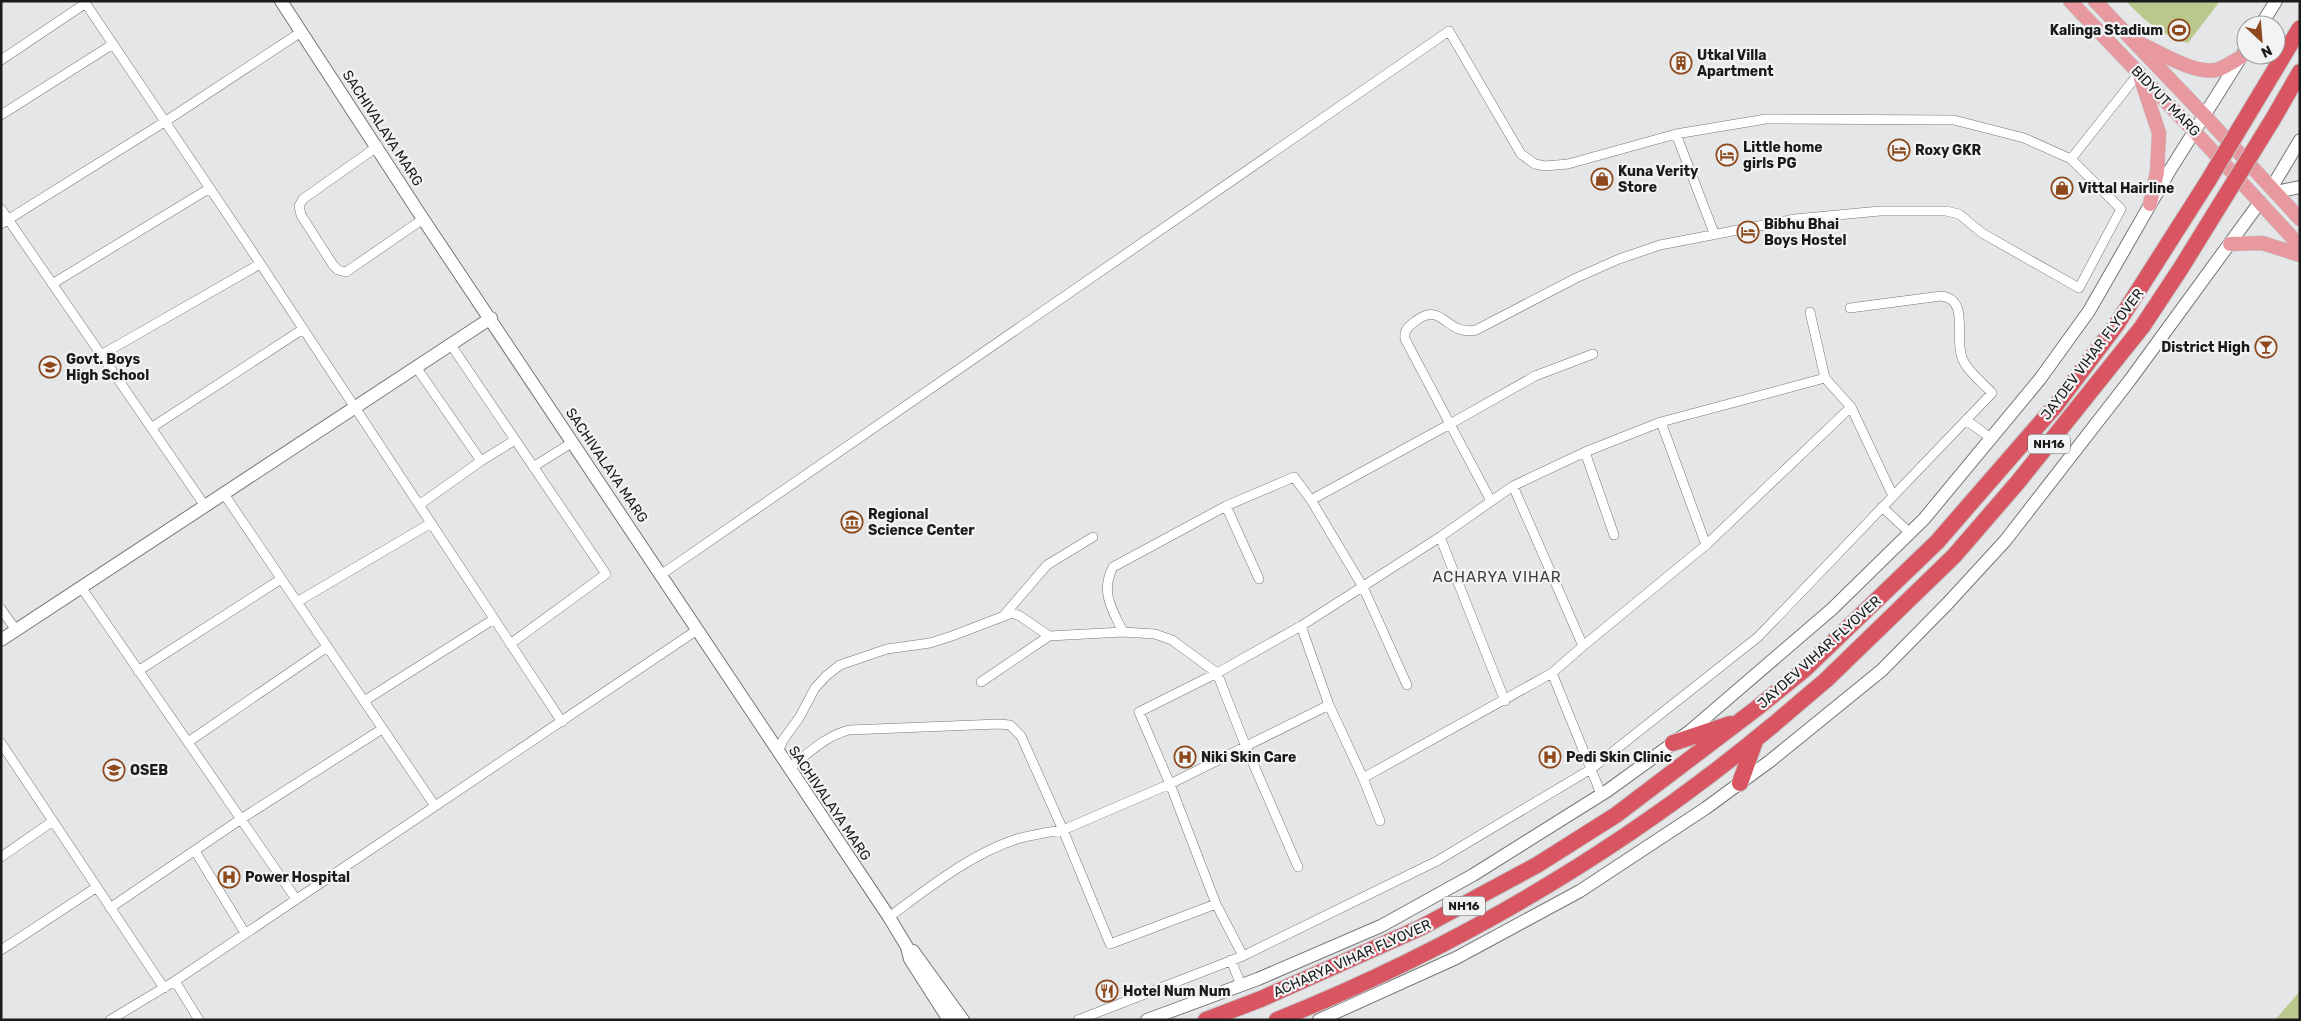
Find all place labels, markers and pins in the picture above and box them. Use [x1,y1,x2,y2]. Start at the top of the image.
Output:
sports icon: Kalinga Stadium [2167,18,2191,42]
place label: Kalinga Stadium [2050,22,2163,39]
place label: Utkal Villa Apartment [1697,47,1774,80]
building icon: Utkal Villa Apartment [1669,51,1693,75]
hotel icon: Roxy GKR [1887,138,1911,162]
place label: Little home girls PG [1743,139,1823,172]
place label: Roxy GKR [1915,142,1981,159]
hotel icon: Little home girls PG [1715,143,1739,167]
place label: Kuna Verity Store [1618,163,1699,196]
shop icon: Kuna Verity Store [1590,167,1614,191]
shop icon: Vittal Hairline [2050,176,2074,200]
place label: Vittal Hairline [2078,180,2174,197]
place label: Bibhu Bhai Boys Hostel [1764,216,1847,249]
hotel icon: Bibhu Bhai Boys Hostel [1736,220,1760,244]
bar icon: District High [2254,335,2278,359]
place label: District High [2161,339,2250,356]
place label: Govt. Boys High School [66,351,149,384]
school or university icon: Govt. Boys High School [38,355,62,379]
place label: Regional Science Center [868,506,975,539]
museum icon: Regional Science Center [840,510,864,534]
hospital icon: Niki Skin Care [1173,745,1197,769]
hospital icon: Pedi Skin Clinic [1538,745,1562,769]
place label: Niki Skin Care [1201,749,1296,766]
place label: Pedi Skin Clinic [1566,749,1672,766]
school or university icon: OSEB [102,758,126,782]
place label: OSEB [130,762,168,779]
hospital icon: Power Hospital [217,865,241,889]
place label: Power Hospital [245,869,350,886]
restaurant icon: Hotel Num Num [1095,979,1119,1003]
place label: Hotel Num Num [1123,983,1231,1000]

